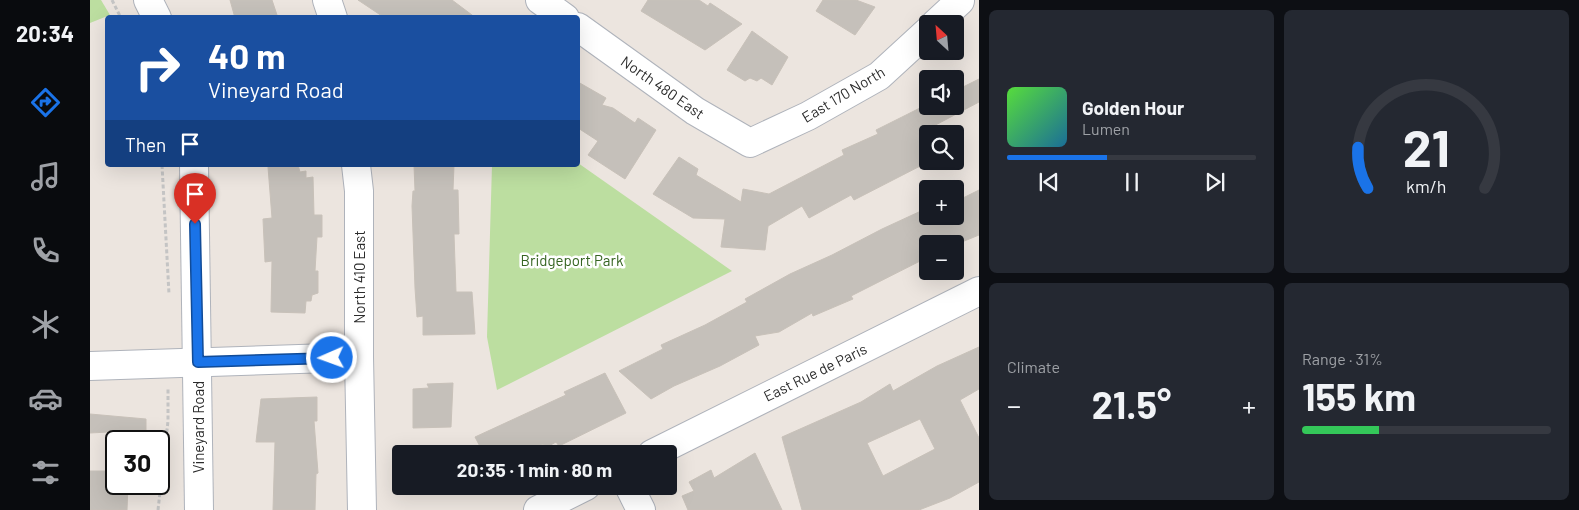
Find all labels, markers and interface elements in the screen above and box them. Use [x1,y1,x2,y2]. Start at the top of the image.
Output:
north arrow [919,15,964,60]
map controls [919,15,964,280]
text: 20:34 [16,20,74,46]
text: 40 m [208,34,285,76]
icon: right [125,35,190,100]
street label: North 480 East [618,52,708,122]
street label: East 170 North [798,62,888,126]
button: sound [919,70,964,115]
text: Vineyard Road [208,76,344,102]
icon: directions [28,85,63,120]
text: Golden Hour [1082,96,1184,119]
text: 21 [1403,115,1450,177]
text: Lumen [1082,119,1130,138]
button: search [919,125,964,170]
icon: arrive [176,130,204,158]
text: Then [125,133,166,156]
icon: music [28,159,63,194]
icon: previous [1035,168,1063,196]
icon: pause [1118,168,1146,196]
icon: next [1201,168,1229,196]
pin [174,173,216,224]
text: km/h [1406,175,1447,197]
icon: arrive [181,180,209,208]
button: + [919,180,964,225]
street label: North 410 East [350,230,368,324]
icon: phone [28,233,63,268]
button: − [919,235,964,280]
park label: Bridgeport Park [521,251,624,269]
icon: climate [28,307,63,342]
position arrow [305,331,357,383]
street label: East Rue de Paris [760,339,870,405]
text: Range · 31% [1302,349,1383,368]
text: Climate [1007,357,1060,376]
text: 155 km [1302,373,1416,419]
icon: car [28,381,63,416]
street label: Vineyard Road [189,381,207,473]
text: 21.5° [1092,381,1171,427]
text: − [1007,388,1021,422]
text: + [1242,388,1256,422]
speed limit sign: 30 [105,430,170,495]
icon: filters [28,455,63,490]
text: 20:35 · 1 min · 80 m [457,458,612,481]

